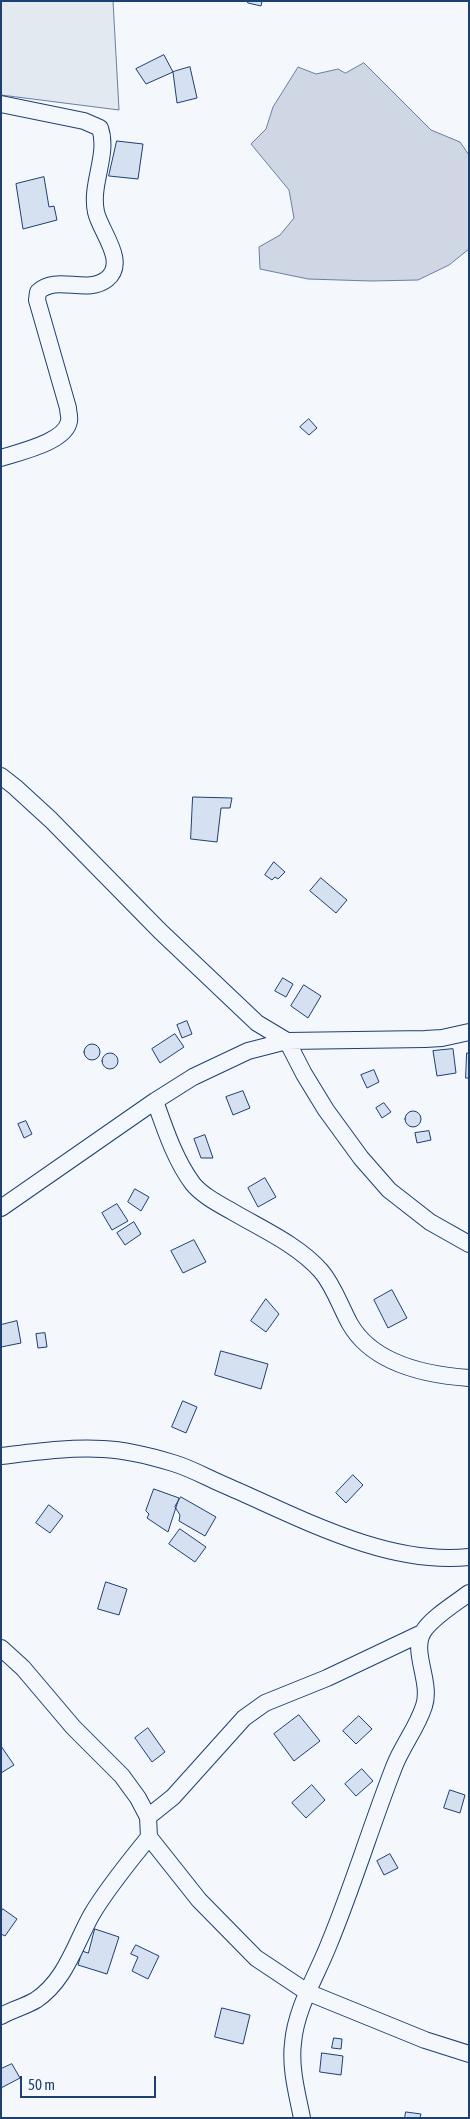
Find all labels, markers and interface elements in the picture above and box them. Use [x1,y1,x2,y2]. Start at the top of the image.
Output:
scale bar [22,2066,159,2098]
text: 50 m [28,2076,55,2093]

